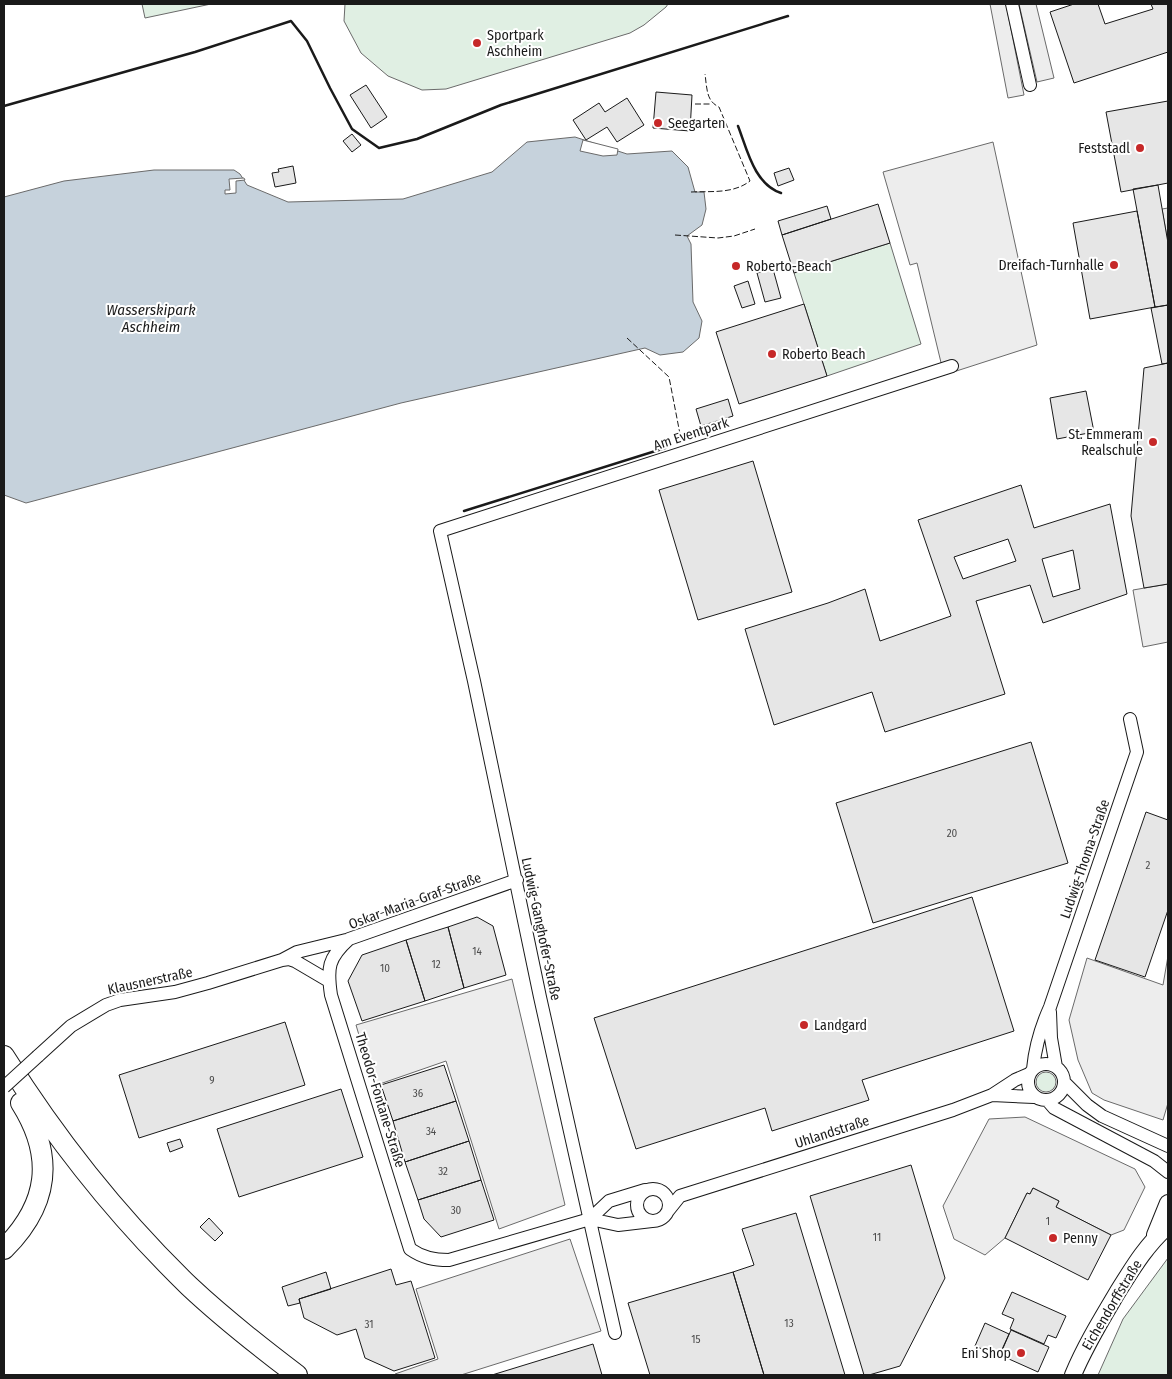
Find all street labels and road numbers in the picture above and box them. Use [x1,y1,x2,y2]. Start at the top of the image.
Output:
street label: Am Eventpark [651,414,731,454]
street label: Ludwig-Thoma-Straße [1057,797,1113,921]
street label: Ludwig-Ganghofer-Straße [518,856,565,1002]
street label: Oskar-Maria-Graf-Straße [346,869,484,933]
street label: Klausnerstraße [106,964,194,998]
street label: Theodor-Fontane-Straße [351,1030,409,1170]
street label: Uhlandstraße [793,1112,871,1152]
street label: Eichendorffstraße [1078,1257,1146,1353]

